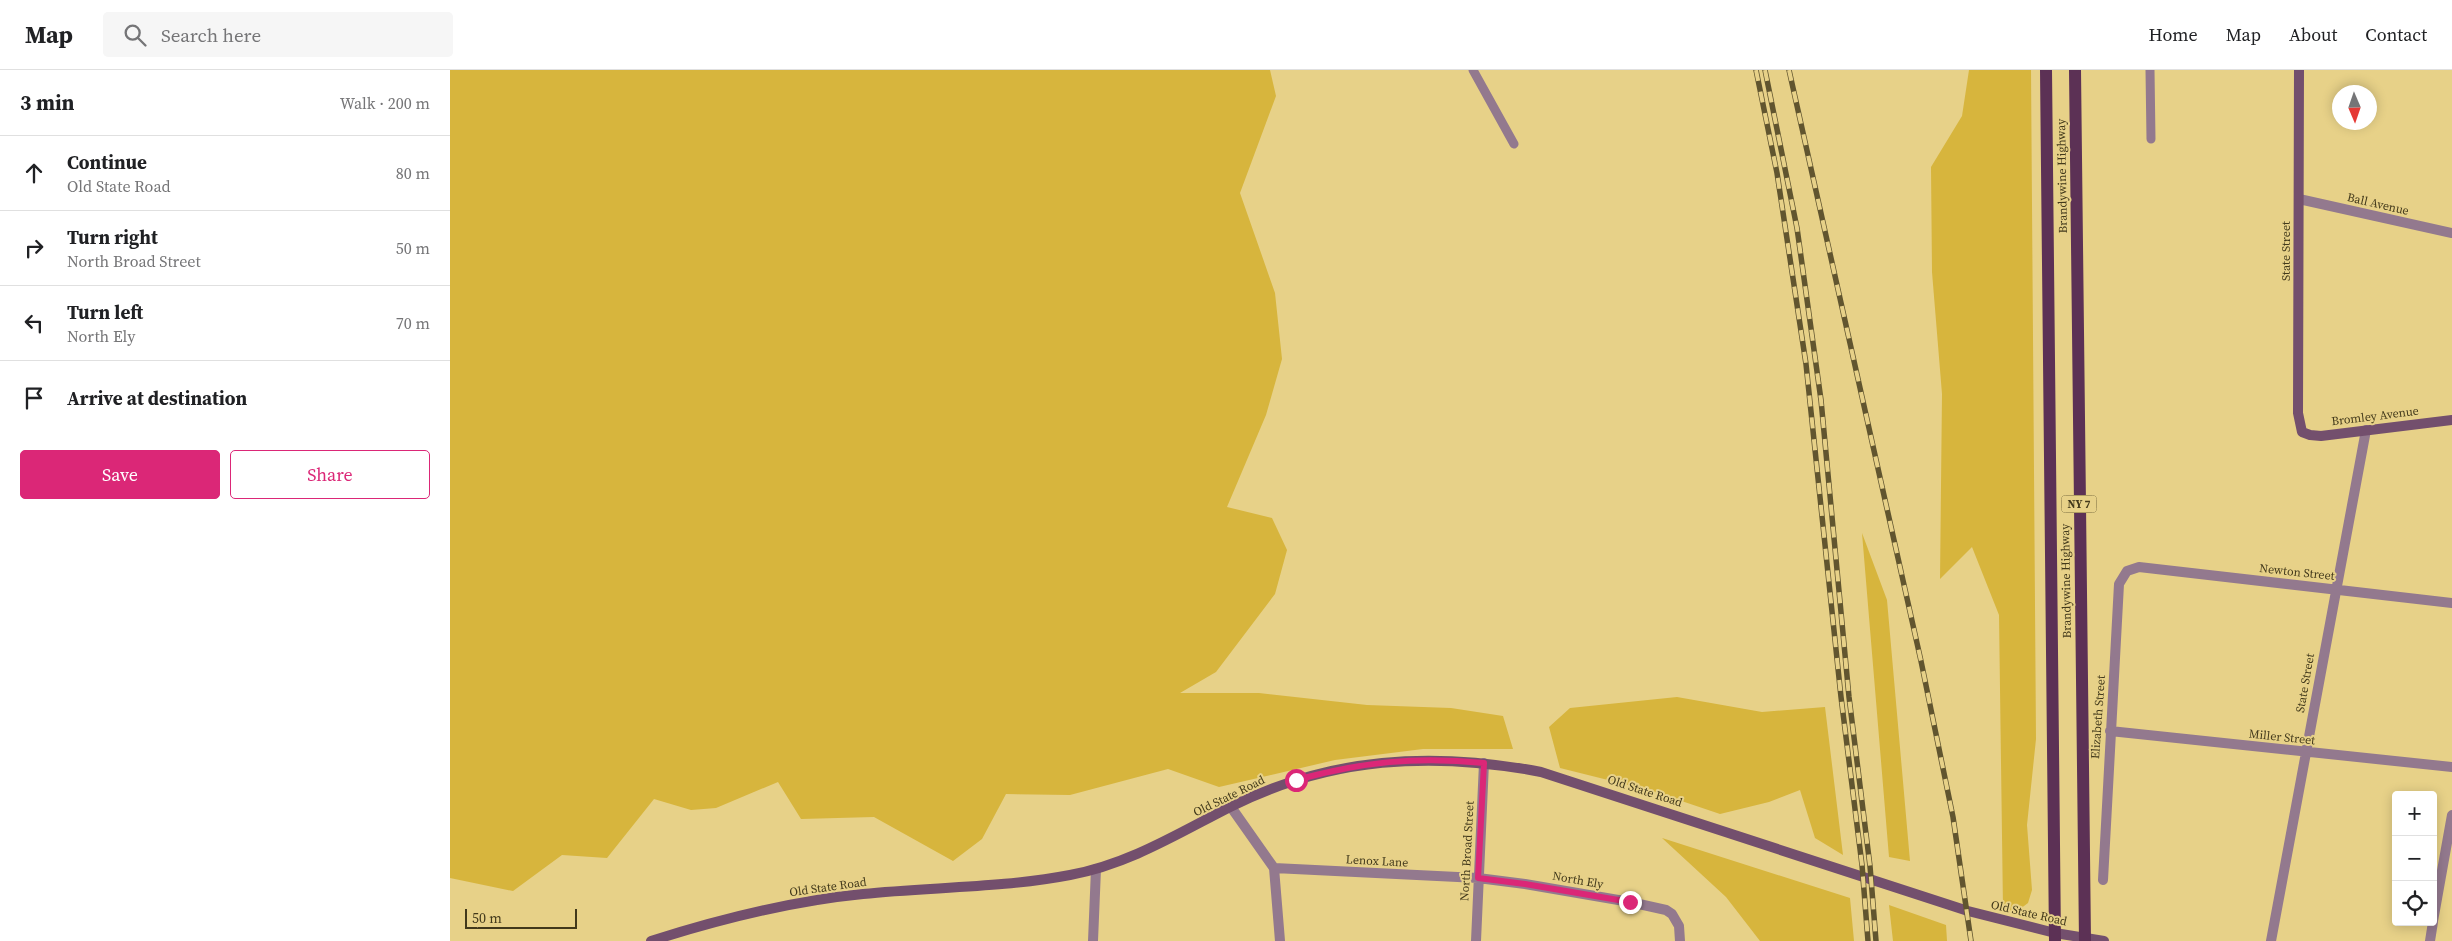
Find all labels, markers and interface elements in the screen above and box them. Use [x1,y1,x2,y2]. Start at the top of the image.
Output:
search box [103,12,453,57]
text: Map [25,18,73,51]
icon: search [121,21,149,49]
text: Search here [161,22,261,48]
text: Home [2149,22,2198,47]
text: Map [2226,22,2261,47]
text: About [2289,22,2337,47]
text: Contact [2365,22,2427,47]
north arrow [2332,85,2377,130]
text: 3 min [20,88,75,117]
text: Walk · 200 m [340,92,430,114]
street label: Brandywine Highway [2053,118,2071,234]
text: Continue [67,149,147,175]
icon: ahead [20,159,48,187]
text: 80 m [396,162,430,184]
text: Old State Road [67,175,171,197]
street label: Ball Avenue [2346,189,2410,219]
street label: State Street [2278,221,2294,281]
text: Turn right [67,224,158,250]
icon: right [20,234,48,262]
text: 50 m [396,237,430,259]
text: North Broad Street [67,250,201,272]
text: Turn left [67,299,143,325]
icon: left [20,309,48,337]
text: 70 m [396,312,430,334]
text: North Ely [67,325,135,347]
icon: arrive [20,384,48,412]
text: Arrive at destination [67,385,247,411]
street label: Bromley Avenue [2330,403,2420,429]
button: Save [20,450,220,499]
button: Share [230,450,430,499]
road number: NY 7 [2062,496,2096,512]
street label: Brandywine Highway [2057,523,2075,639]
street label: Newton Street [2259,560,2335,584]
street label: State Street [2292,652,2318,714]
street label: Elizabeth Street [2087,674,2109,759]
street label: Miller Street [2248,726,2316,748]
route start [1285,769,1308,792]
street label: Old State Road [1606,771,1685,811]
street label: Old State Road [1191,772,1268,820]
map controls [2392,791,2437,926]
button: + [2392,791,2437,836]
street label: North Broad Street [1456,800,1478,901]
button: − [2392,836,2437,881]
street label: Lenox Lane [1345,851,1409,871]
street label: North Ely [1551,868,1605,892]
street label: Old State Road [788,874,868,900]
button: locate [2392,881,2437,926]
route end [1619,891,1642,914]
street label: Old State Road [1989,896,2069,930]
scale bar [465,906,578,929]
text: 50 m [472,908,502,928]

